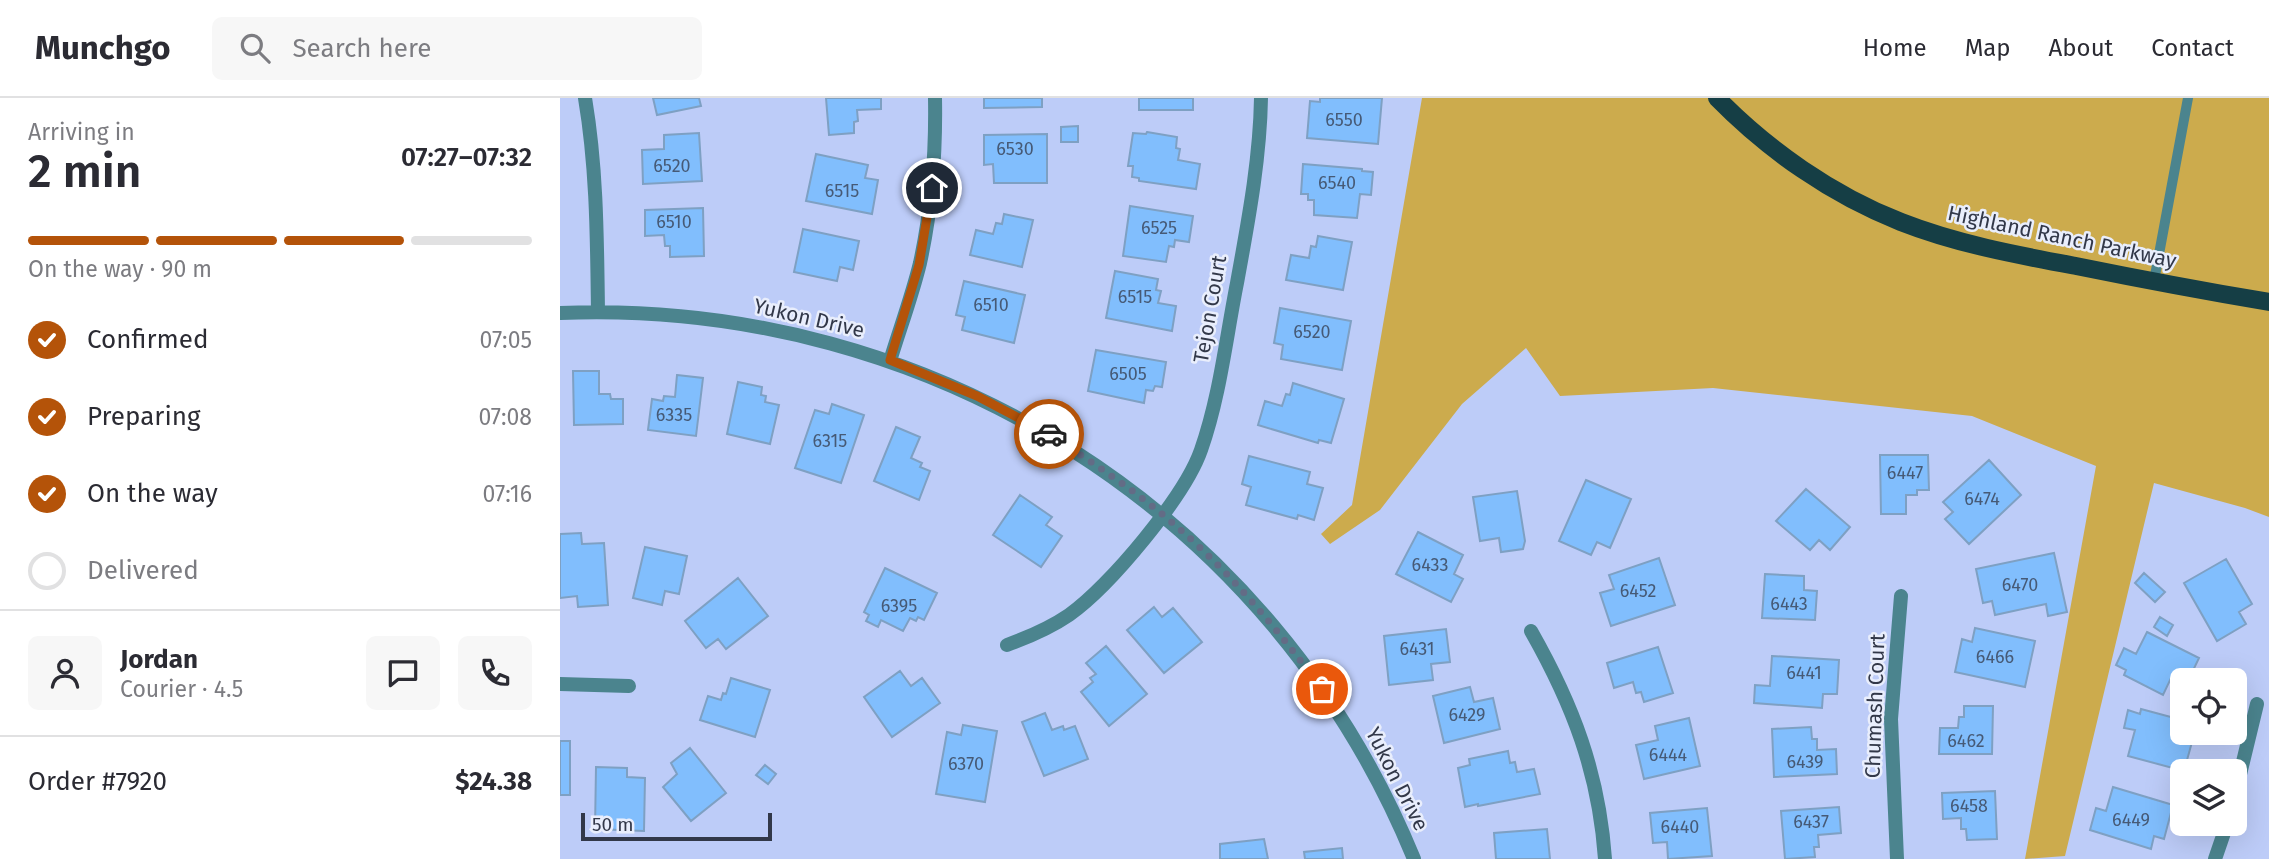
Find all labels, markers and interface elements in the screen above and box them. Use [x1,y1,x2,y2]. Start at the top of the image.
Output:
search box [212,17,702,80]
text: Munchgo [35,28,170,68]
icon: search [236,29,274,67]
text: Search here [292,33,431,64]
text: Home [1863,34,1927,62]
text: Map [1965,34,2011,62]
text: About [2049,34,2113,62]
text: Contact [2151,34,2234,62]
house number: 6550 [1325,109,1363,131]
text: Arriving in [28,118,135,146]
house number: 6530 [996,138,1034,160]
text: 07:27–07:32 [401,142,532,173]
text: 2 min [28,144,141,199]
house number: 6520 [653,155,691,177]
pin [902,158,962,218]
icon: home [913,169,951,207]
house number: 6540 [1318,172,1356,194]
house number: 6515 [825,180,859,202]
street label: Highland Ranch Parkway [1945,200,2179,274]
house number: 6510 [656,211,692,233]
house number: 6525 [1141,217,1177,239]
street label: Tejon Court [1188,253,1232,365]
text: On the way · 90 m [28,255,212,283]
house number: 6515 [1118,286,1152,308]
street label: Yukon Drive [751,293,867,343]
house number: 6510 [973,294,1009,316]
icon: check [28,321,66,359]
house number: 6520 [1293,321,1331,343]
text: Confirmed [87,324,208,355]
text: 07:05 [480,326,532,354]
house number: 6505 [1109,363,1147,385]
icon: check [28,398,66,436]
courier [1014,399,1084,469]
text: Preparing [87,401,200,432]
text: 07:08 [478,403,532,431]
house number: 6335 [656,404,692,426]
icon: car [1030,415,1068,453]
house number: 6315 [813,430,847,452]
house number: 6447 [1887,462,1923,484]
icon: check [28,475,66,513]
text: On the way [87,478,218,509]
text: 07:16 [483,480,532,508]
house number: 6474 [1964,488,2000,510]
house number: 6433 [1412,554,1448,576]
text: Delivered [87,555,199,586]
house number: 6470 [2002,574,2038,596]
house number: 6452 [1620,580,1656,602]
house number: 6443 [1770,593,1808,615]
house number: 6395 [881,595,917,617]
street label: Chumash Court [1859,633,1891,779]
button: person [28,636,102,710]
button: chat [366,636,440,710]
button: phone [458,636,532,710]
house number: 6431 [1399,638,1435,660]
text: Jordan [120,644,198,675]
house number: 6466 [1976,646,2014,668]
pin [1292,659,1352,719]
house number: 6441 [1786,662,1822,684]
map controls [2170,668,2247,836]
button: locate [2170,668,2247,745]
icon: bag [1303,670,1341,708]
text: Courier · 4.5 [120,675,243,703]
house number: 6429 [1449,704,1486,726]
street label: Yukon Drive [1360,723,1434,835]
house number: 6462 [1947,730,1985,752]
house number: 6444 [1649,744,1688,766]
house number: 6439 [1786,751,1824,773]
house number: 6370 [948,753,984,775]
button: layers [2170,759,2247,836]
text: Order #7920 [28,766,167,797]
text: $24.38 [455,766,532,797]
house number: 6458 [1950,795,1988,817]
house number: 6449 [2112,809,2150,831]
scale bar [581,810,772,842]
house number: 6437 [1793,811,1829,833]
text: 50 m [592,813,633,836]
house number: 6440 [1661,816,1699,838]

